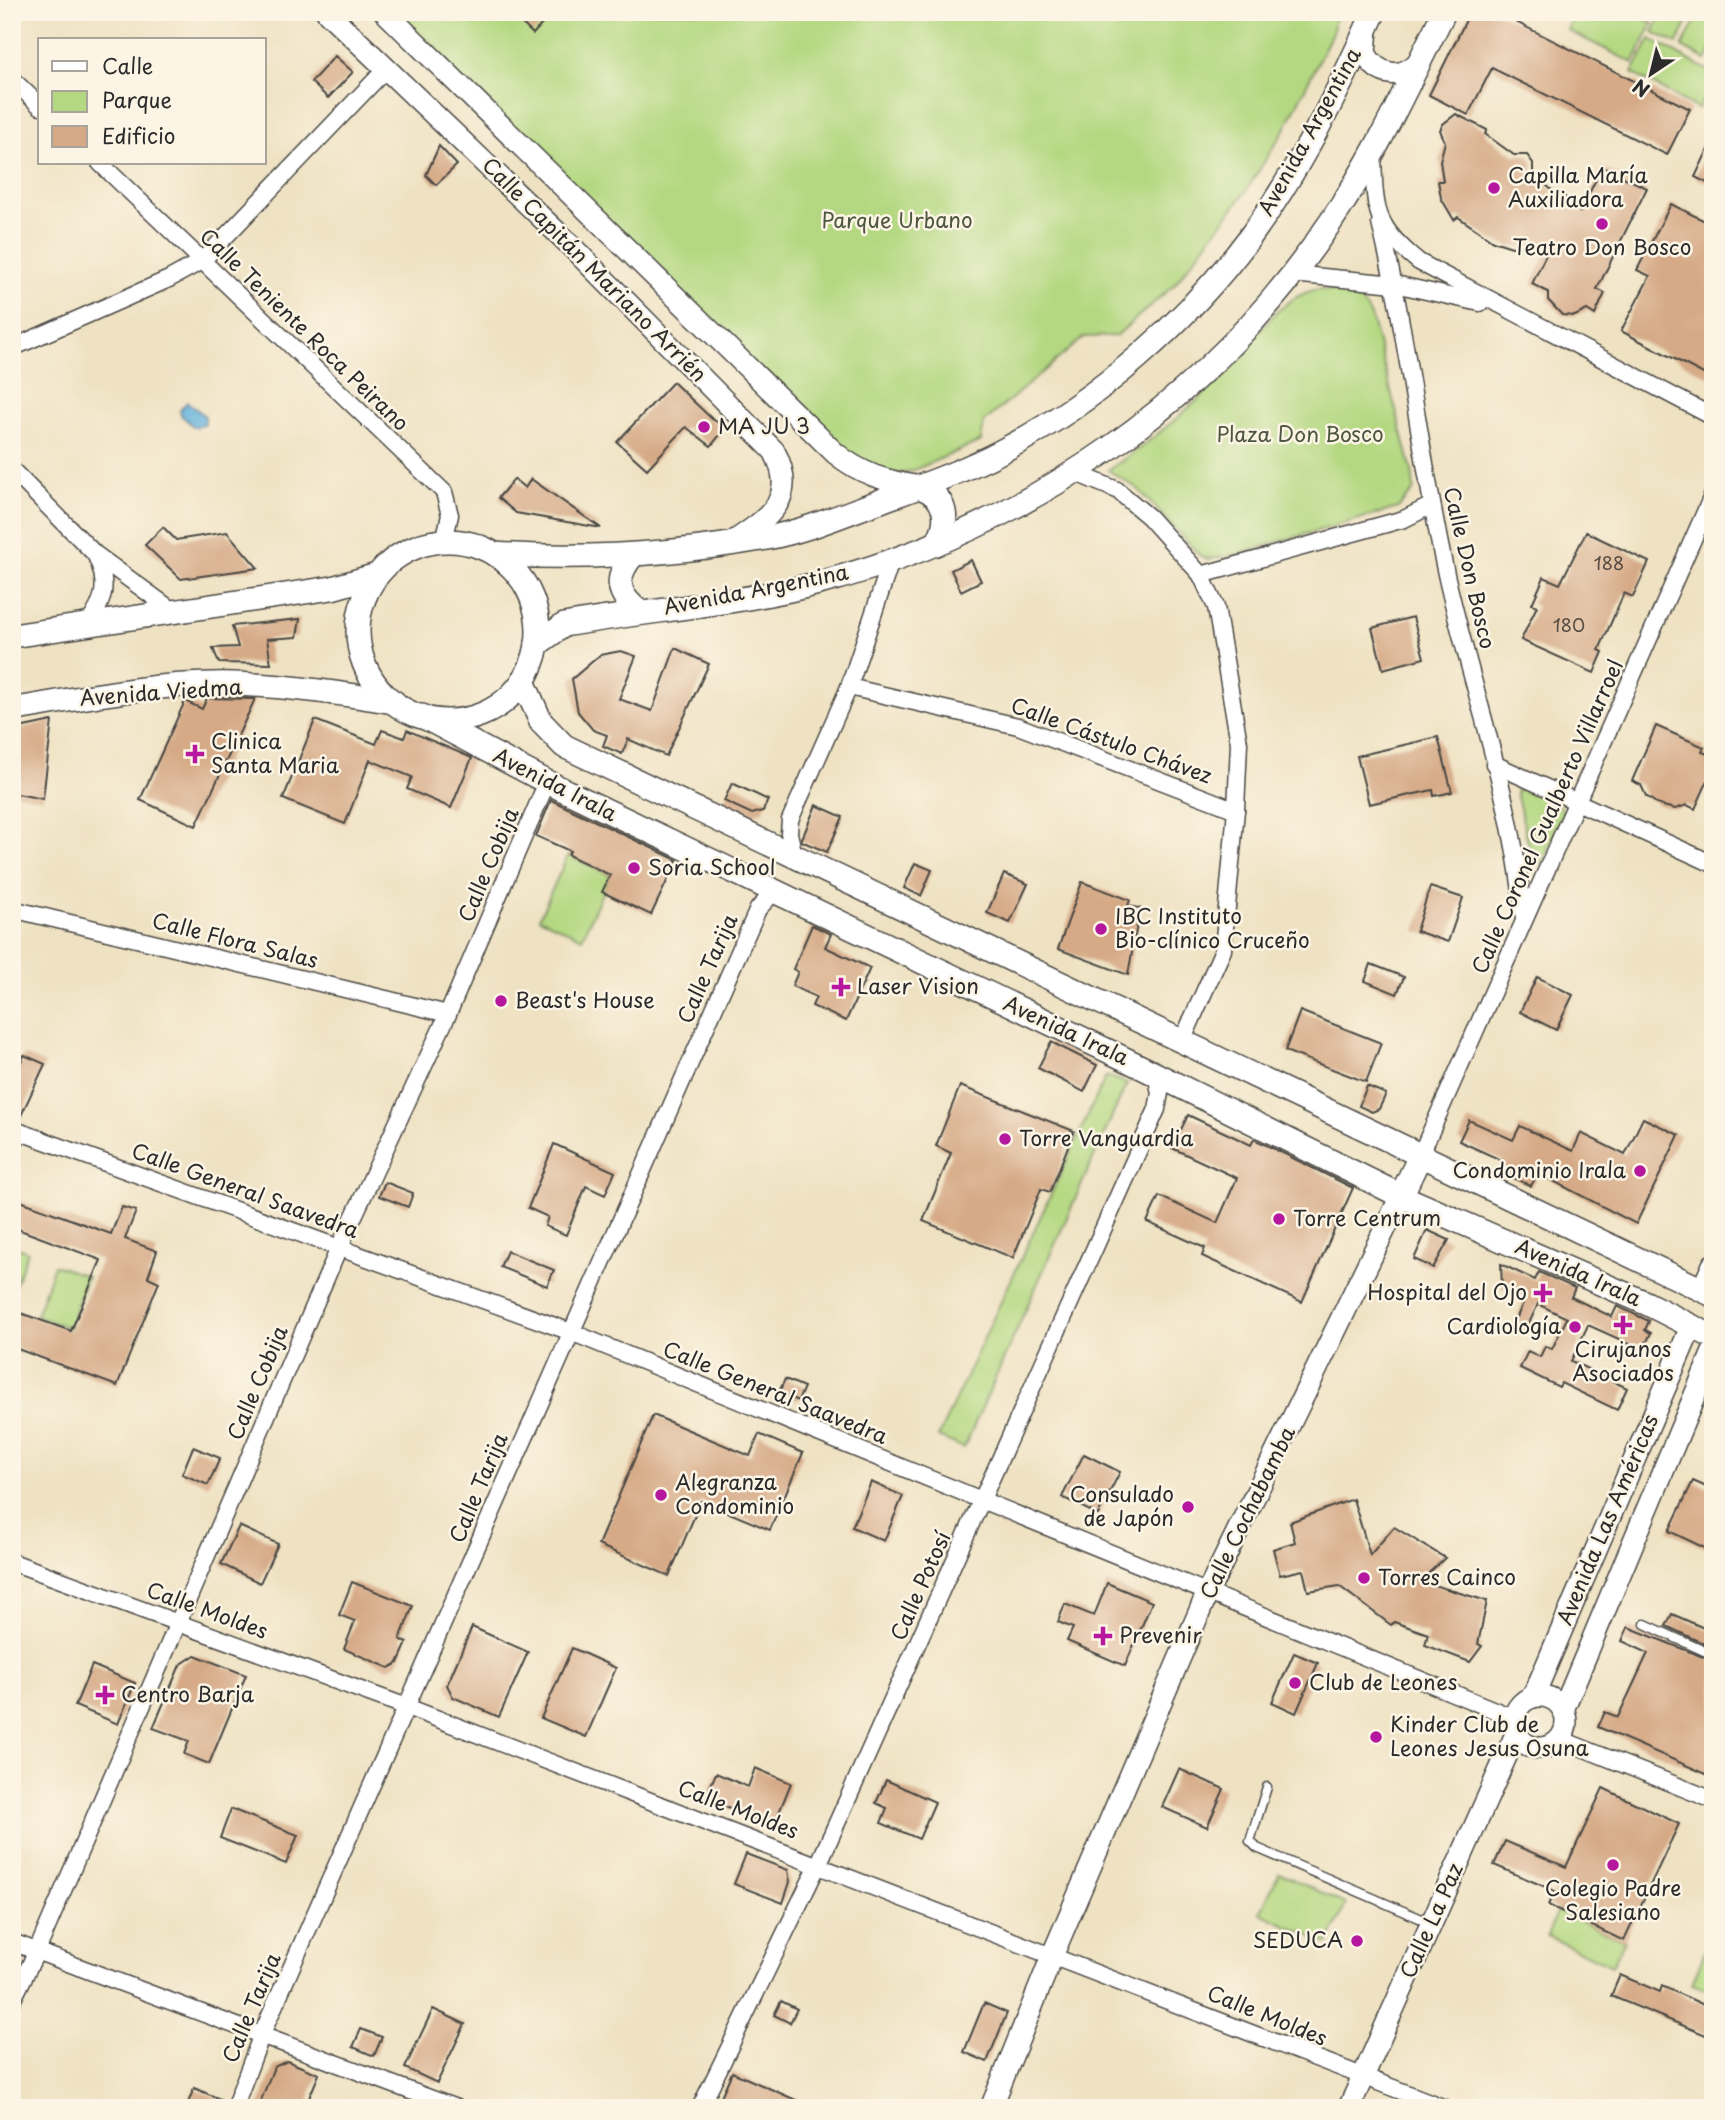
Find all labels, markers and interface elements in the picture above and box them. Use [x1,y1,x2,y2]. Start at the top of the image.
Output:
legend [38,38,266,164]
north arrow [1616,38,1686,108]
street label: Avenida Argentina [1249,40,1368,221]
text: Calle [102,49,153,81]
text: N [1626,73,1655,105]
text: Parque [102,83,172,115]
text: Edificio [102,119,175,151]
street label: Calle Capitán Mariano Arrién [476,149,715,388]
place label: Capilla María Auxiliadora [1508,158,1648,214]
marker: Capilla María Auxiliadora [1486,180,1502,196]
park label: Parque Urbano [821,203,973,235]
marker: Teatro Don Bosco [1594,216,1610,232]
street label: Calle Teniente Roca Peirano [193,220,417,437]
place label: Teatro Don Bosco [1513,230,1691,262]
place label: MA JU 3 [718,409,810,441]
park label: Plaza Don Bosco [1216,417,1384,449]
marker: MA JU 3 [696,419,712,435]
street label: Calle Don Bosco [1437,483,1505,652]
house number: 188 [1594,549,1624,576]
street label: Avenida Argentina [660,554,852,622]
house number: 180 [1553,611,1585,638]
street label: Calle Coronel Gualberto Villarroel [1462,654,1630,978]
street label: Avenida Viedma [79,669,244,713]
street label: Calle Cástulo Chávez [1007,688,1217,790]
place label: Clinica Santa Maria [211,724,340,780]
street label: Avenida Irala [488,738,624,829]
marker: Clinica Santa Maria [185,744,205,764]
street label: Calle Cobija [449,801,526,926]
place label: Soria School [648,850,775,882]
marker: Soria School [626,860,642,876]
place label: IBC Instituto Bio-clínico Cruceño [1115,899,1310,955]
street label: Calle Flora Salas [149,903,322,975]
street label: Calle Tarija [668,908,745,1028]
marker: IBC Instituto Bio-clínico Cruceño [1093,921,1109,937]
place label: Laser Vision [857,969,979,1001]
marker: Laser Vision [831,977,851,997]
place label: Beast's House [515,983,655,1015]
street label: Avenida Irala [999,986,1136,1073]
marker: Beast's House [493,993,509,1009]
place label: Torre Vanguardia [1019,1121,1194,1153]
marker: Torre Vanguardia [997,1131,1013,1147]
street label: Calle General Saavedra [128,1133,364,1245]
place label: Condominio Irala [1452,1153,1627,1185]
marker: Condominio Irala [1632,1163,1648,1179]
place label: Torre Centrum [1293,1201,1441,1233]
marker: Torre Centrum [1271,1211,1287,1227]
street label: Avenida Irala [1511,1229,1648,1314]
place label: Hospital del Ojo [1367,1275,1527,1307]
marker: Hospital del Ojo [1533,1283,1553,1303]
place label: Cardiología [1446,1309,1561,1341]
marker: Cirujanos Asociados [1613,1315,1633,1335]
street label: Calle Cobija [218,1319,295,1444]
marker: Cardiología [1567,1319,1583,1335]
street label: Calle General Saavedra [659,1331,893,1451]
place label: Cirujanos Asociados [1572,1332,1674,1388]
street label: Avenida Las Américas [1547,1409,1665,1630]
street label: Calle Cochabamba [1190,1420,1302,1604]
street label: Calle Tarija [440,1427,515,1547]
place label: Alegranza Condominio [675,1465,794,1521]
place label: Consulado de Japón [1070,1477,1174,1533]
marker: Alegranza Condominio [653,1487,669,1503]
marker: Consulado de Japón [1180,1499,1196,1515]
street label: Calle Potosí [881,1525,958,1645]
place label: Torres Cainco [1378,1560,1516,1592]
marker: Torres Cainco [1356,1570,1372,1586]
street label: Calle Moldes [143,1572,273,1646]
place label: Prevenir [1119,1618,1202,1650]
marker: Prevenir [1093,1626,1113,1646]
place label: Club de Leones [1309,1665,1457,1697]
marker: Club de Leones [1287,1675,1303,1691]
place label: Centro Barja [121,1677,255,1709]
marker: Centro Barja [95,1685,115,1705]
place label: Kinder Club de Leones Jesus Osuna [1390,1707,1589,1763]
marker: Kinder Club de Leones Jesus Osuna [1368,1729,1384,1745]
street label: Calle Moldes [674,1770,804,1846]
street label: Calle La Paz [1391,1857,1470,1983]
marker: Colegio Padre Salesiano [1605,1857,1621,1873]
place label: Colegio Padre Salesiano [1545,1871,1681,1927]
place label: SEDUCA [1253,1923,1343,1955]
marker: SEDUCA [1349,1933,1365,1949]
street label: Calle Tarija [213,1947,288,2067]
street label: Calle Moldes [1203,1976,1333,2053]

